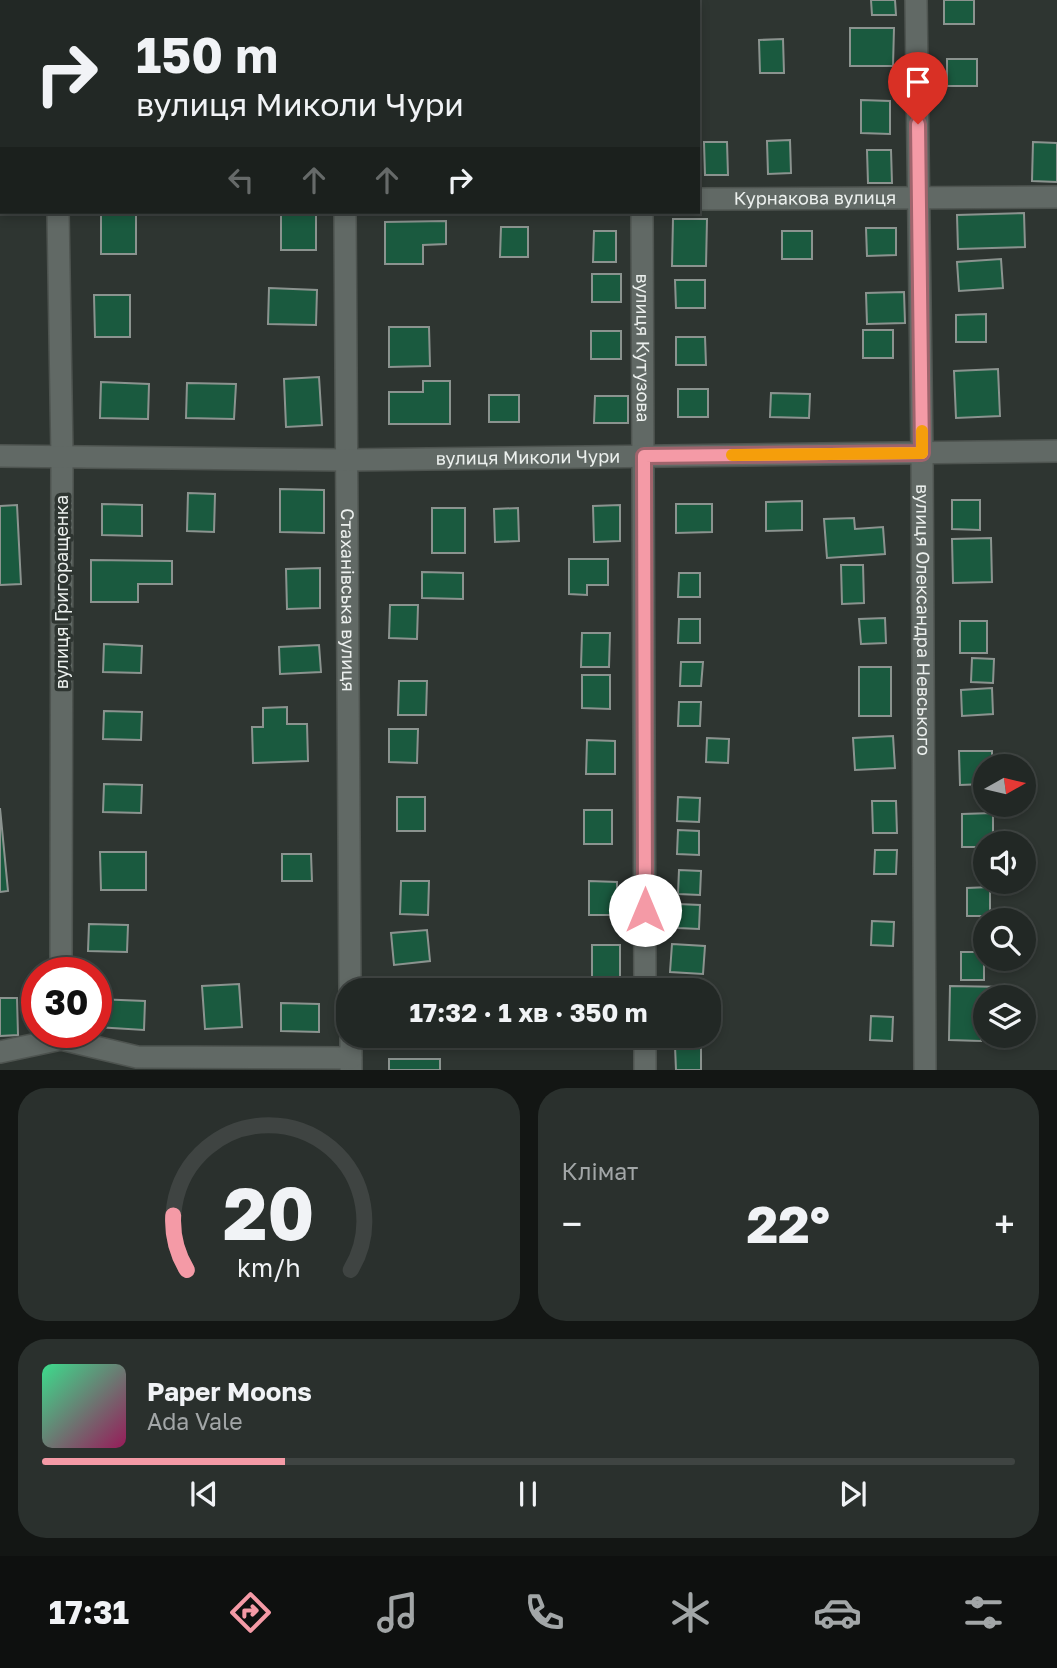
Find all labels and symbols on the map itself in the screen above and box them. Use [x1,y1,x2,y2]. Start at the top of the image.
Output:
pin [888,52,948,124]
street label: Курнакова вулиця [734,186,896,209]
street label: вулиця Кутузова [632,273,655,423]
street label: вулиця Миколи Чури [436,445,620,469]
street label: вулиця Олександра Невського [912,484,935,756]
street label: вулиця Григоращенка [50,495,72,689]
street label: Стаханівська вулиця [337,508,360,692]
north arrow [973,754,1036,817]
position arrow [608,873,682,947]
speed limit sign: 30 [21,957,112,1048]

